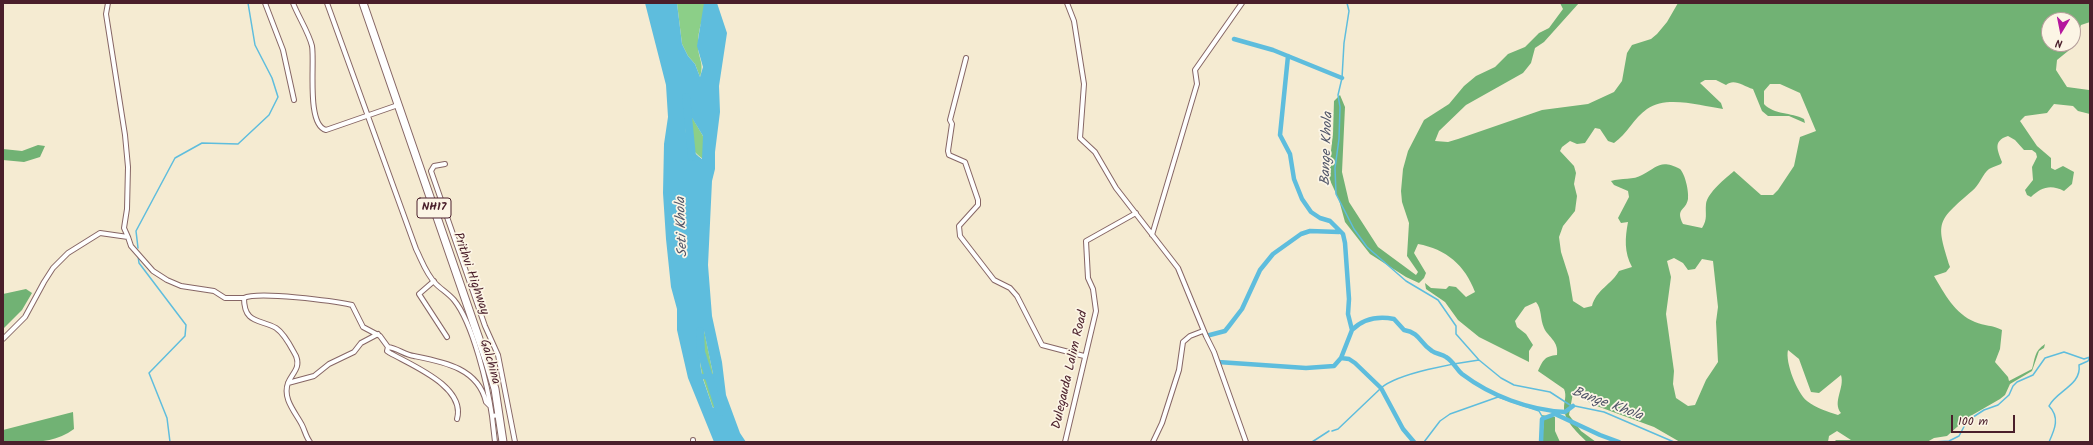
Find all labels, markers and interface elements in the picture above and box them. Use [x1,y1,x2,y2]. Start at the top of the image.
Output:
north arrow [2041,12,2081,52]
text: N [2054,33,2064,52]
water label: Bange Khola [1318,112,1338,186]
water label: Seti Khola [674,197,692,257]
road number: NH17 [417,198,451,218]
street label: Prithvi Highway [449,231,491,317]
street label: Dulegauda Lalim Road [1050,309,1092,431]
street label: Galchina [475,338,503,386]
water label: Bange Khola [1570,385,1644,425]
scale bar [1953,407,2017,433]
text: 100 m [1958,412,1988,431]

